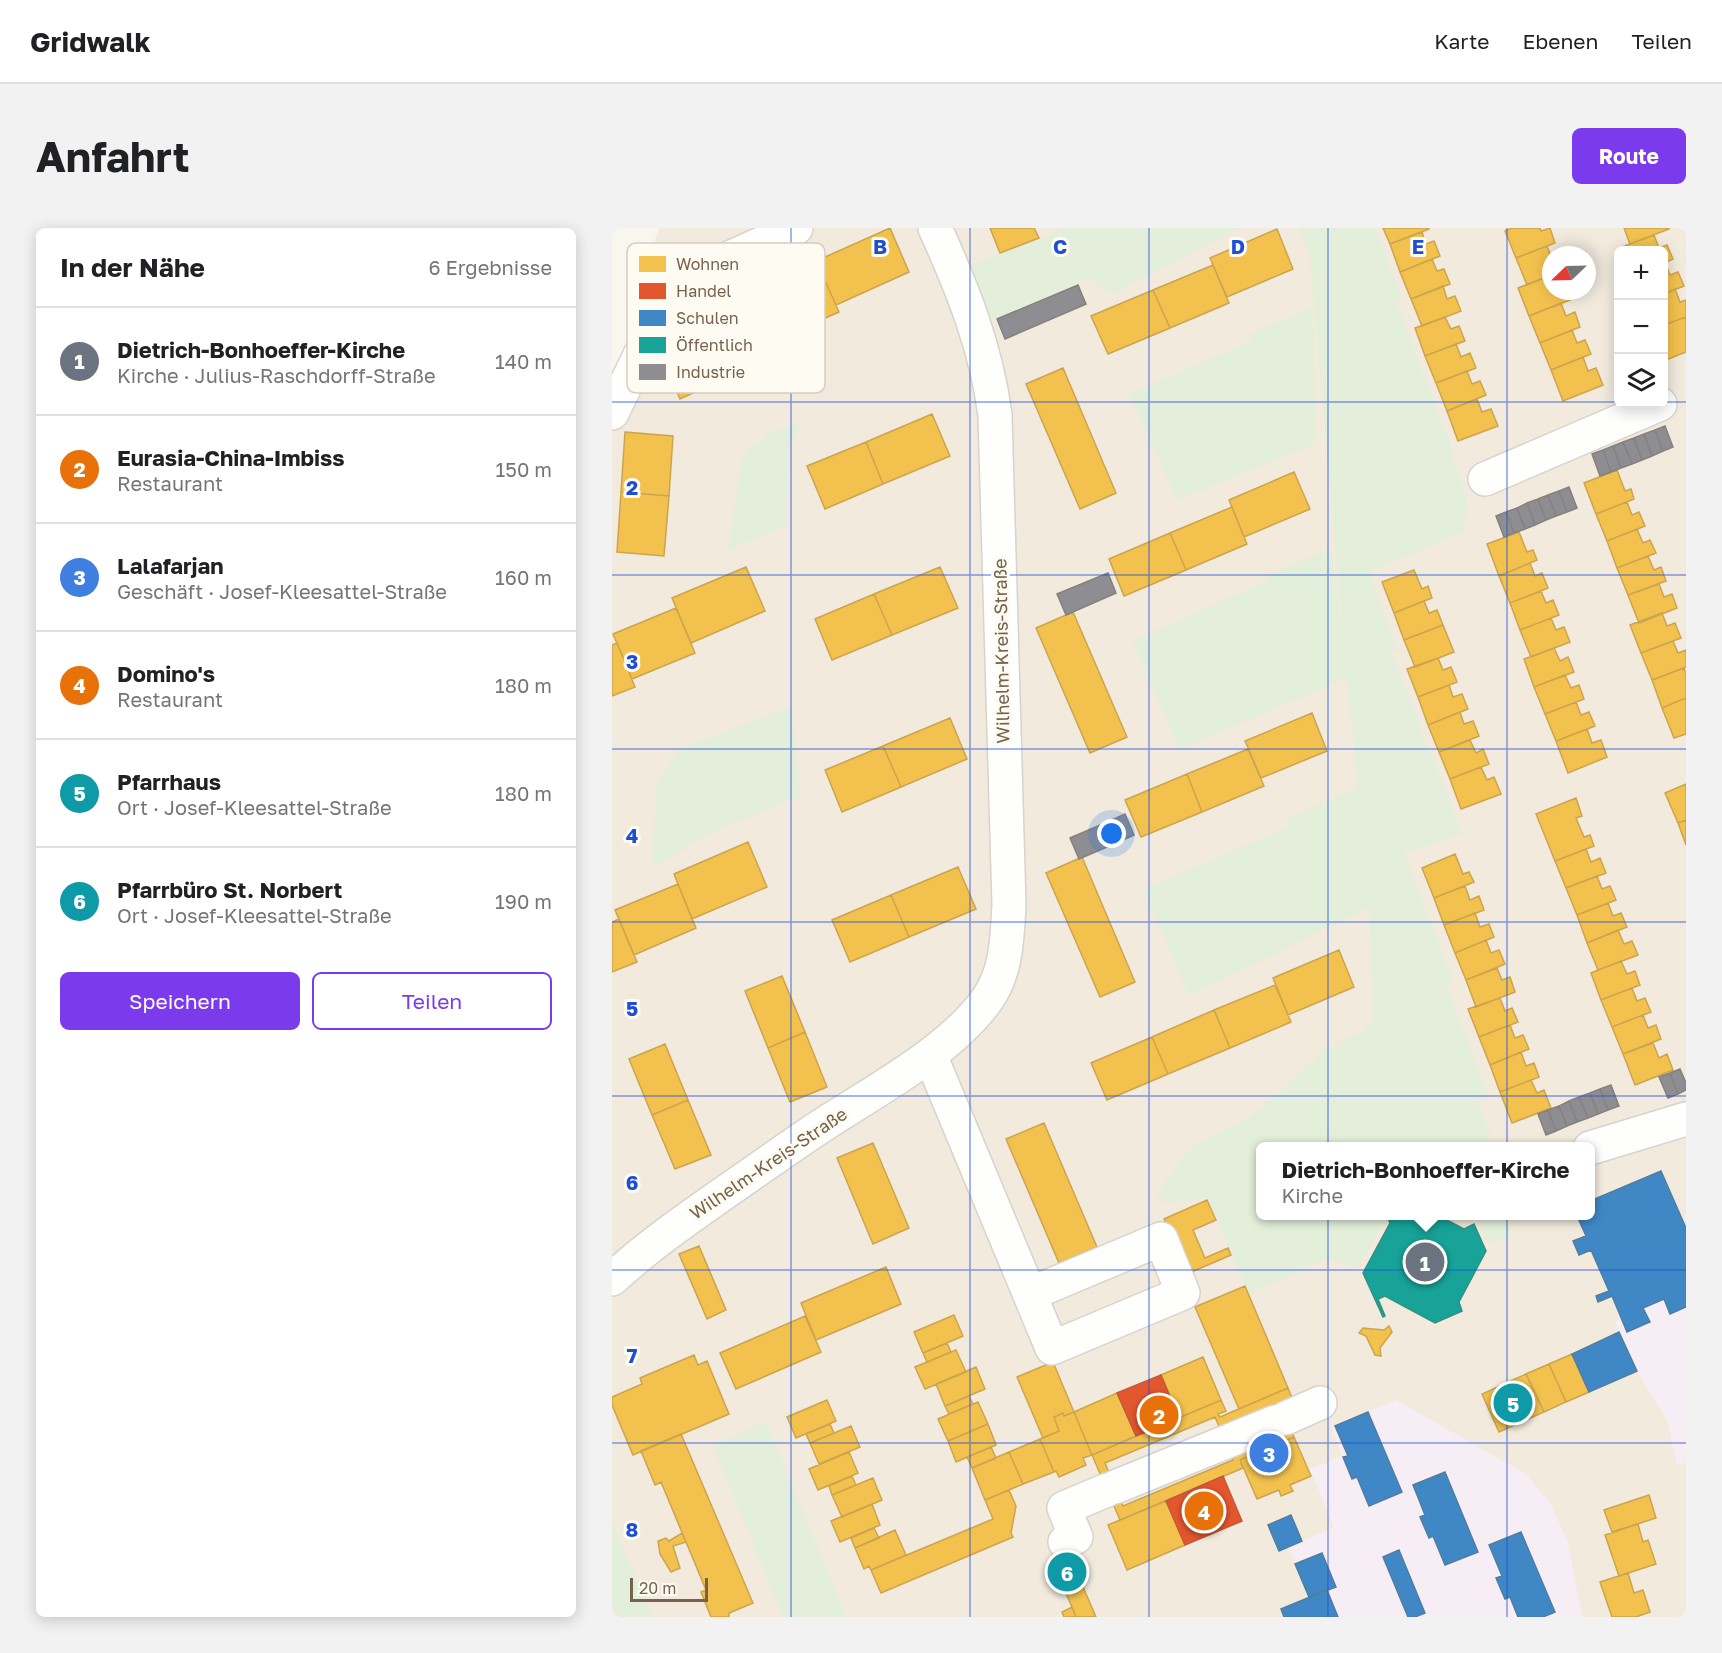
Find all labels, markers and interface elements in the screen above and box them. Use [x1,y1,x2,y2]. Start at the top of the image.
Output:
text: Gridwalk [30,25,151,58]
text: Karte [1434,28,1490,54]
text: Ebenen [1523,28,1598,54]
text: Teilen [1631,28,1692,54]
button: Route [1572,128,1686,184]
text: Anfahrt [36,131,190,181]
text: B [873,234,887,258]
text: C [1053,234,1067,258]
text: D [1231,234,1245,258]
text: E [1412,234,1424,258]
legend [627,243,825,393]
north arrow [1542,246,1596,300]
map controls [1614,246,1668,408]
button: + [1614,246,1668,300]
text: In der Nähe [60,252,205,283]
text: Wohnen [676,254,739,274]
text: 6 Ergebnisse [428,255,552,279]
text: Handel [676,281,731,301]
button: − [1614,300,1668,354]
text: Schulen [676,308,739,328]
text: Öffentlich [676,335,753,355]
text: Dietrich-Bonhoeffer-Kirche [117,336,405,363]
text: 1 [74,349,85,373]
text: 140 m [495,349,552,373]
button: layers [1614,354,1668,408]
text: Industrie [676,362,745,382]
text: Kirche · Julius-Raschdorff-Straße [117,363,436,387]
text: Eurasia-China-Imbiss [117,444,345,471]
text: 2 [73,457,86,481]
text: 150 m [496,457,552,481]
text: Restaurant [117,471,223,495]
text: 2 [626,475,638,499]
text: Lalafarjan [117,552,224,579]
street label: Wilhelm-Kreis-Straße [988,558,1014,744]
text: 3 [73,565,86,589]
text: 160 m [495,565,552,589]
text: Geschäft · Josef-Kleesattel-Straße [117,579,447,603]
text: 3 [626,649,638,673]
text: Domino's [117,660,215,687]
text: 4 [73,673,86,697]
text: 180 m [495,673,552,697]
text: Restaurant [117,687,223,711]
text: Pfarrhaus [117,768,221,795]
text: 5 [73,781,86,805]
text: 180 m [495,781,552,805]
text: Ort · Josef-Kleesattel-Straße [117,795,392,819]
your location [1097,819,1126,848]
text: 4 [626,823,638,847]
text: Pfarrbüro St. Norbert [117,876,342,903]
text: 6 [73,889,86,913]
text: 190 m [495,889,552,913]
text: Ort · Josef-Kleesattel-Straße [117,903,392,927]
button: Speichern [60,972,300,1030]
button: Teilen [312,972,552,1030]
text: 5 [626,996,638,1020]
street label: Wilhelm-Kreis-Straße [685,1102,851,1224]
popup [1256,1142,1595,1220]
text: Dietrich-Bonhoeffer-Kirche [1281,1156,1570,1183]
text: 6 [626,1170,638,1194]
text: Kirche [1281,1183,1343,1207]
pin: 1 [1406,1240,1444,1284]
text: 7 [627,1343,638,1367]
pin: 5 [1494,1380,1532,1426]
pin: 2 [1140,1392,1178,1438]
pin: 3 [1250,1430,1288,1476]
pin: 4 [1184,1488,1224,1534]
text: 8 [626,1517,638,1541]
pin: 6 [1048,1550,1086,1594]
scale bar [630,1575,708,1602]
text: 20 m [639,1578,676,1598]

